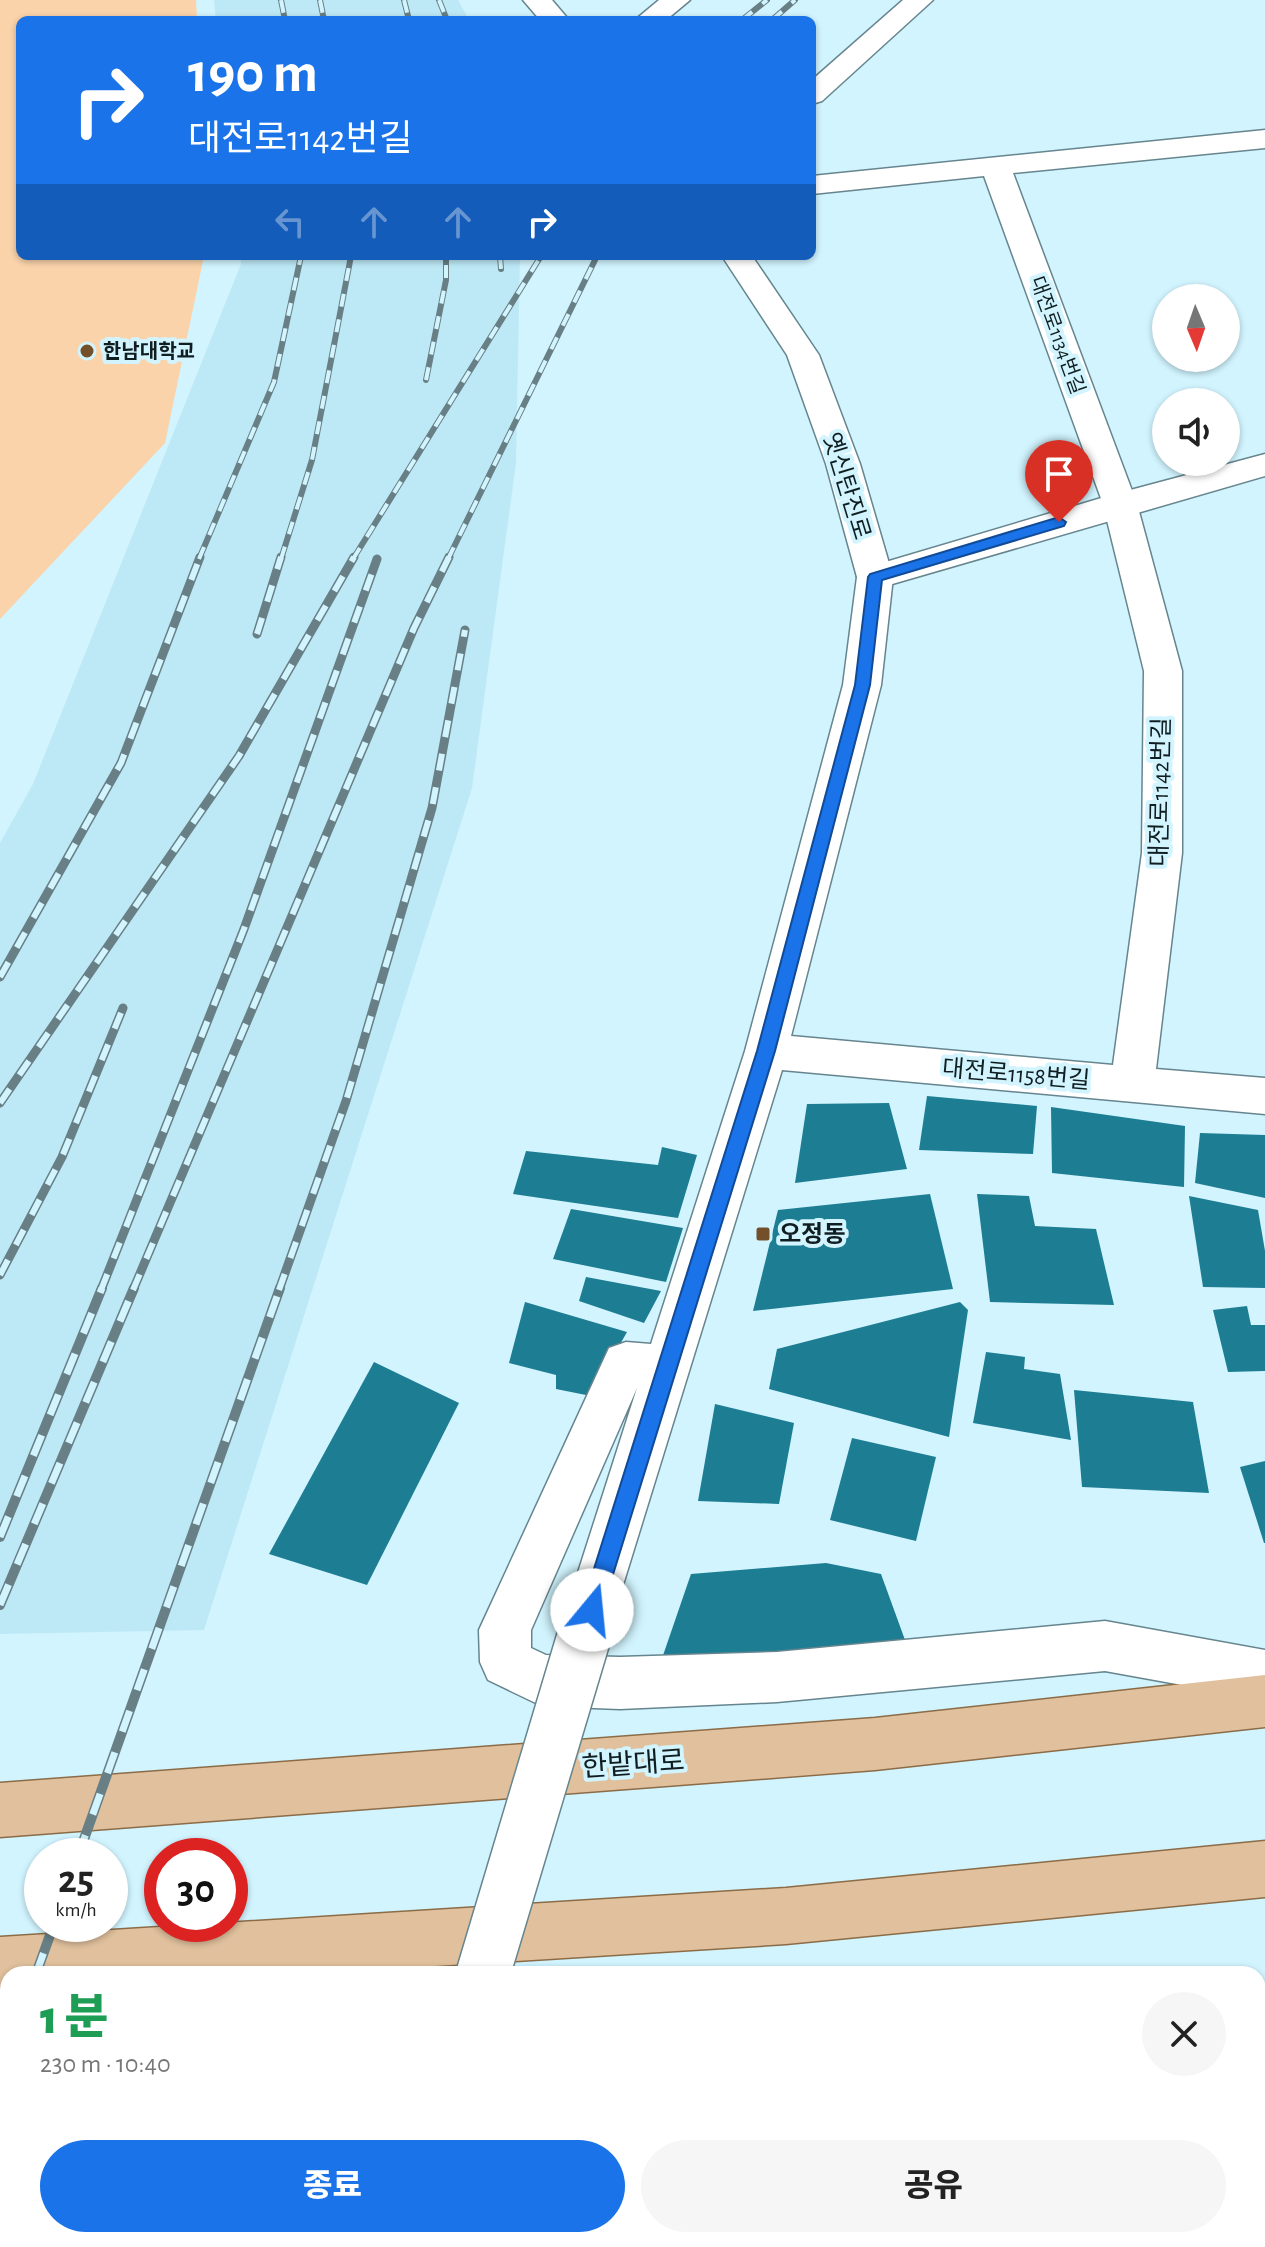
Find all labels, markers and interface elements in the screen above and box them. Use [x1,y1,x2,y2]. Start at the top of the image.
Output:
text: 190 m [188,46,318,102]
icon: right [56,48,160,152]
text: 대전로1142번길 [188,121,412,157]
icon: left [268,200,312,244]
icon: ahead [352,200,396,244]
icon: ahead [436,200,480,244]
icon: right [520,200,564,244]
street label: 대전로1134번길 [1027,273,1089,397]
north arrow [1152,284,1240,372]
map controls [1152,284,1240,476]
place label: 한남대학교 [103,341,195,362]
marker: 한남대학교 [78,342,96,360]
button: sound [1152,388,1240,476]
street label: 옛신탄진로 [818,430,875,543]
pin [1025,440,1093,522]
icon: arrive [1037,452,1081,496]
street label: 대전로1142번길 [1147,717,1174,867]
street label: 대전로1158번길 [941,1056,1091,1093]
place label: 오정동 [779,1222,845,1247]
marker: 오정동 [754,1225,772,1243]
position arrow [550,1568,634,1652]
street label: 한밭대로 [581,1745,686,1783]
speed limit sign: 30 [144,1838,248,1942]
text: 25 [58,1860,94,1900]
text: km/h [55,1900,97,1920]
button: close [1142,1992,1226,2076]
text: 1 분 [40,1995,109,2043]
text: 230 m · 10:40 [40,2051,171,2077]
button: 종료 [40,2140,625,2232]
button: 공유 [641,2140,1226,2232]

